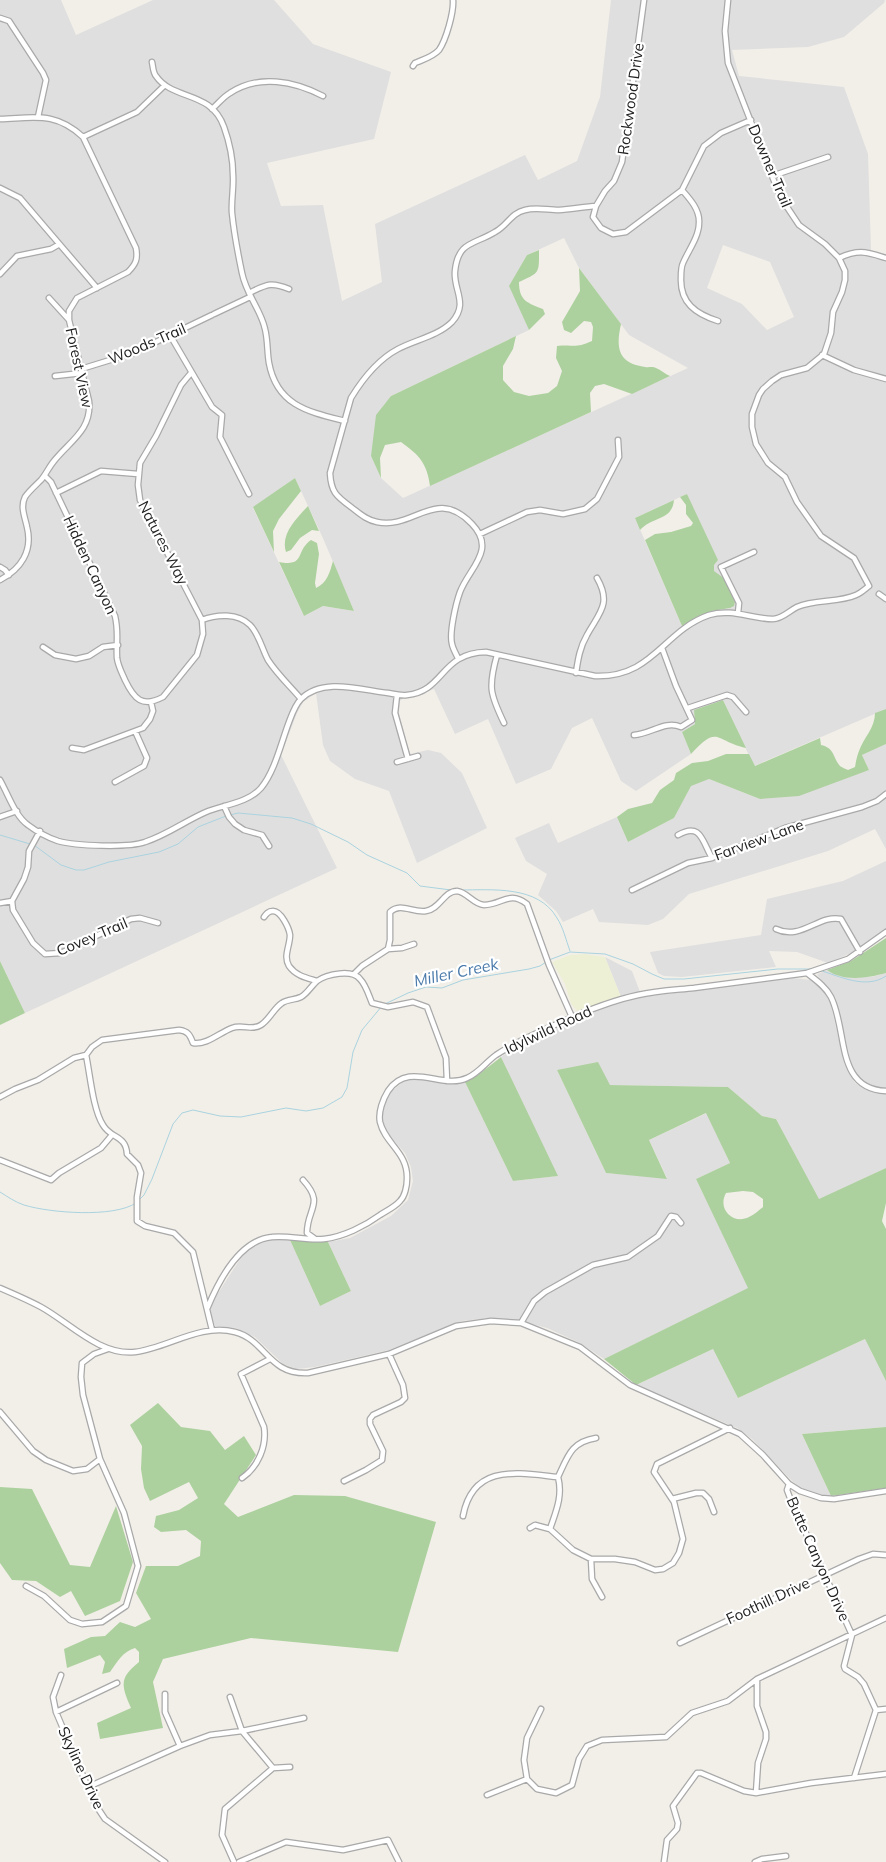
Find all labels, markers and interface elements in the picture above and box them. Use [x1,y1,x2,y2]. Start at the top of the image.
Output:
street label: Rockwood Drive [613,42,648,156]
street label: Downer Trail [744,121,796,210]
street label: Woods Trail [105,319,189,368]
street label: Forest View [62,326,97,410]
street label: Natures Way [134,498,193,588]
street label: Hidden Canyon [59,512,122,617]
street label: Farview Lane [712,815,806,864]
street label: Covey Trail [53,913,130,960]
water label: Miller Creek [412,953,501,991]
street label: Idylwild Road [501,1001,595,1058]
street label: Butte Canyon Drive [782,1494,854,1624]
street label: Foothill Drive [723,1573,813,1628]
street label: Skyline Drive [54,1723,109,1812]

